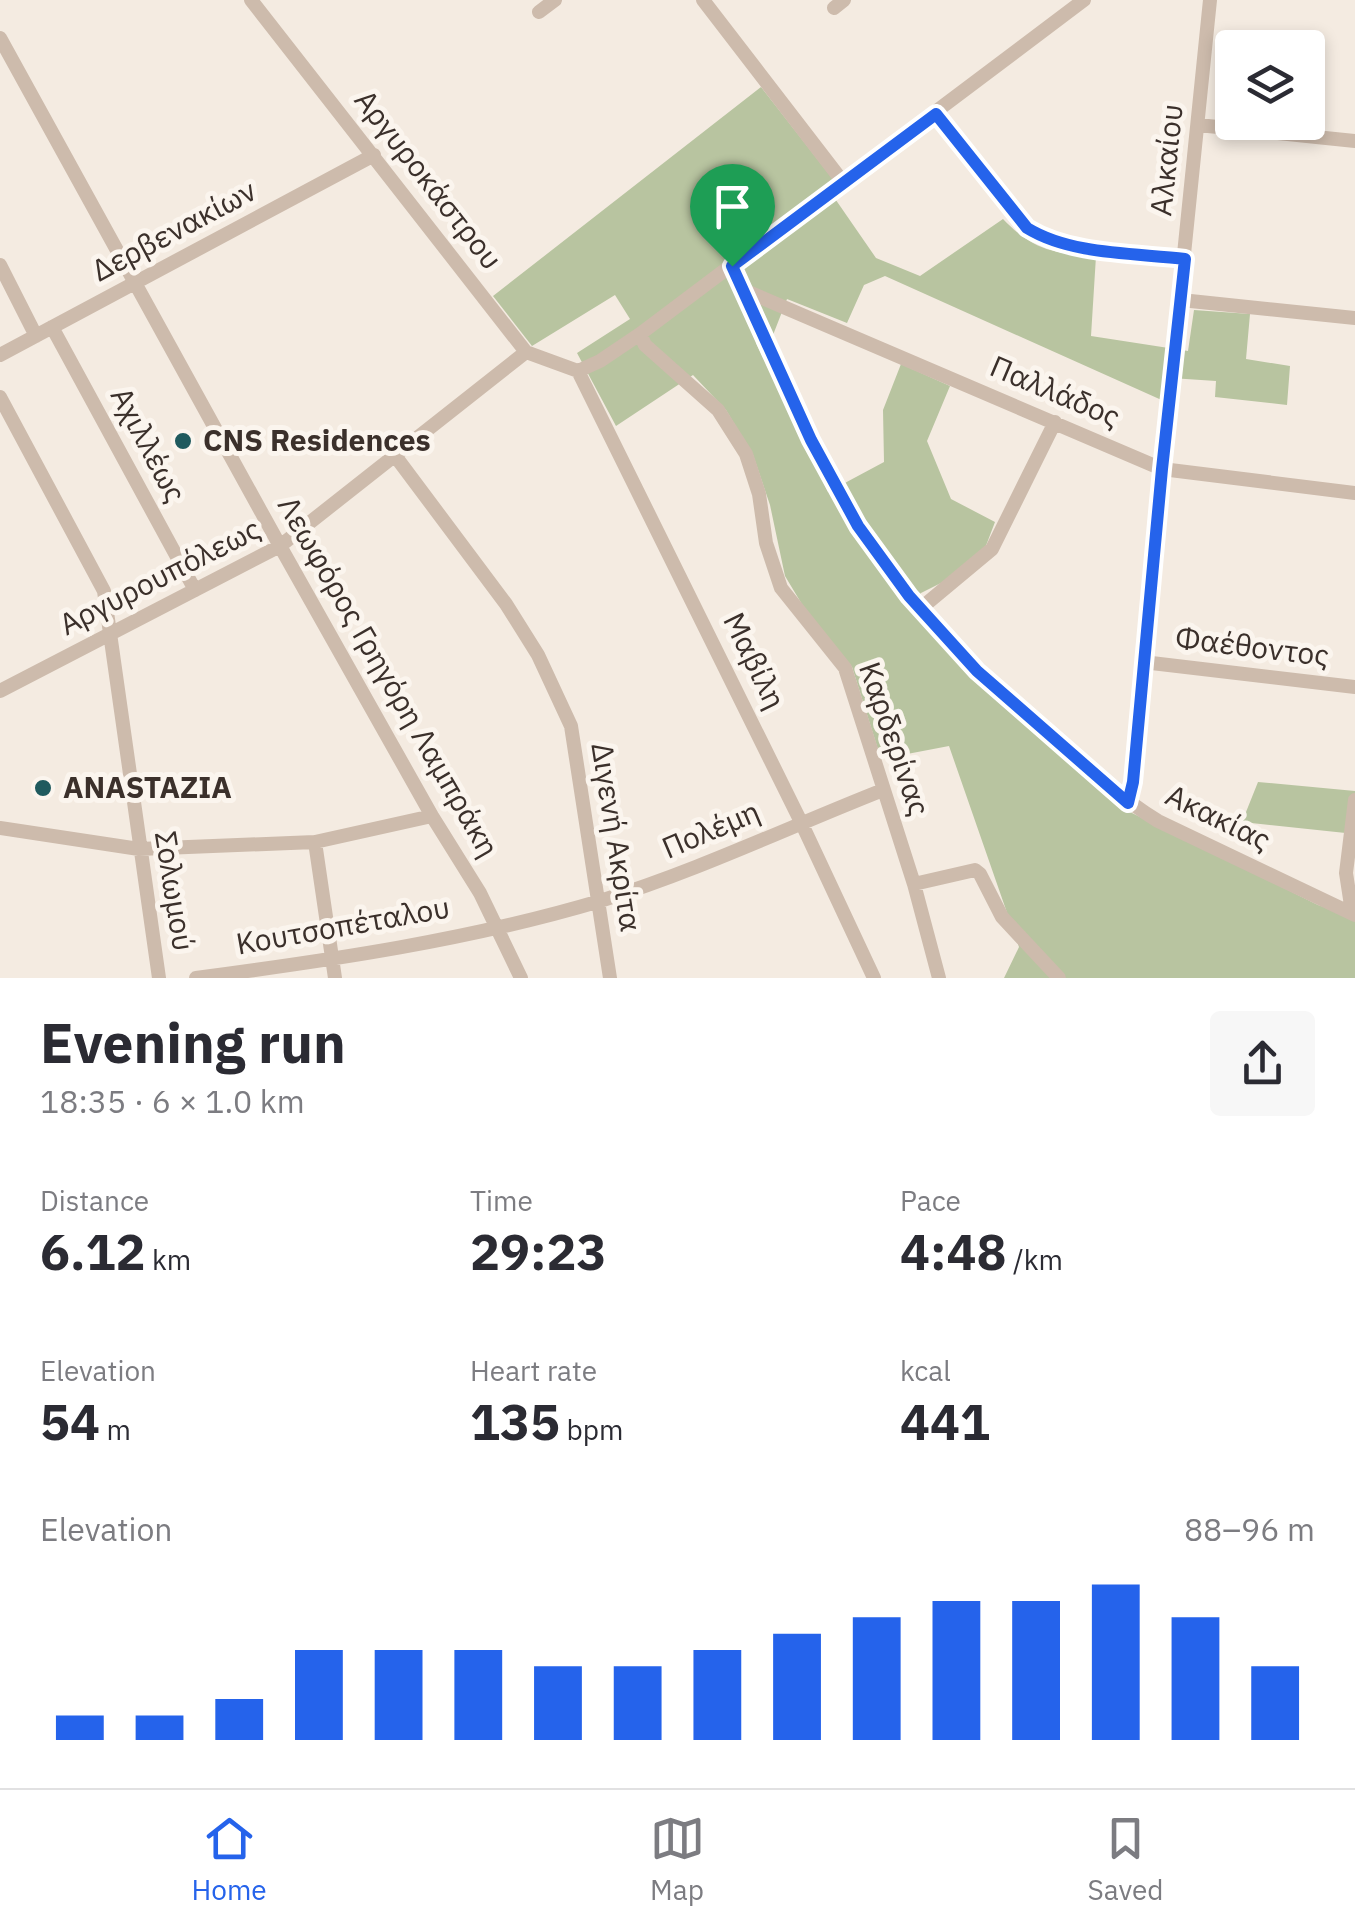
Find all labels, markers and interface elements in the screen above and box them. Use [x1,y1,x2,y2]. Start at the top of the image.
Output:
map controls [1215,30,1325,140]
button: layers [1215,30,1325,140]
street label: Αργυροκάστρου [347,81,512,277]
street label: Αλκαίου [1140,102,1191,218]
pin [690,164,775,267]
street label: Δερβενακίων [84,170,262,289]
icon: arrive [705,179,760,234]
street label: Παλλάδος [985,346,1127,435]
street label: Αχιλλέως [103,380,196,509]
place label: CNS Residences [203,420,431,459]
marker: CNS Residences [172,430,194,452]
street label: Λεωφόρος Γρηγόρη Λαμπράκη [270,489,509,864]
street label: Αργυρουπόλεως [52,508,267,643]
street label: Μαβίλη [715,606,795,715]
street label: Φαέθοντος [1173,617,1331,674]
street label: Καρδερίνας [851,656,940,821]
street label: Διγενή Ακρίτα [583,739,652,934]
place label: ANASTAZIA [63,767,232,806]
street label: Ακακίας [1160,775,1278,859]
marker: ANASTAZIA [32,777,54,799]
street label: Πολέμη [656,791,765,867]
street label: Σολωμού [147,828,204,953]
street label: Κουτσοπέταλου [233,887,453,963]
text: Evening run [40,1007,346,1078]
button: share [1210,1011,1315,1116]
text: 18:35 · 6 × 1.0 km [40,1080,305,1122]
text: Distance [40,1182,149,1219]
text: Time [470,1182,533,1219]
text: Pace [900,1182,961,1219]
text: 6.12 [40,1219,146,1284]
text: 29:23 [470,1219,607,1284]
text: 4:48 [900,1219,1007,1284]
text: km [146,1241,191,1278]
text: /km [1007,1241,1063,1278]
text: Elevation [40,1352,156,1389]
text: Heart rate [470,1352,597,1389]
text: kcal [900,1352,951,1389]
text: 54 [40,1389,100,1454]
text: 135 [470,1389,560,1454]
text: 441 [900,1389,990,1454]
text: m [100,1411,131,1448]
text: bpm [560,1411,624,1448]
text: Elevation [40,1508,173,1550]
text: 88–96 m [1184,1508,1315,1550]
tab: Home [191,1811,267,1908]
tab: Map [650,1811,705,1908]
tab: Saved [1087,1811,1164,1908]

